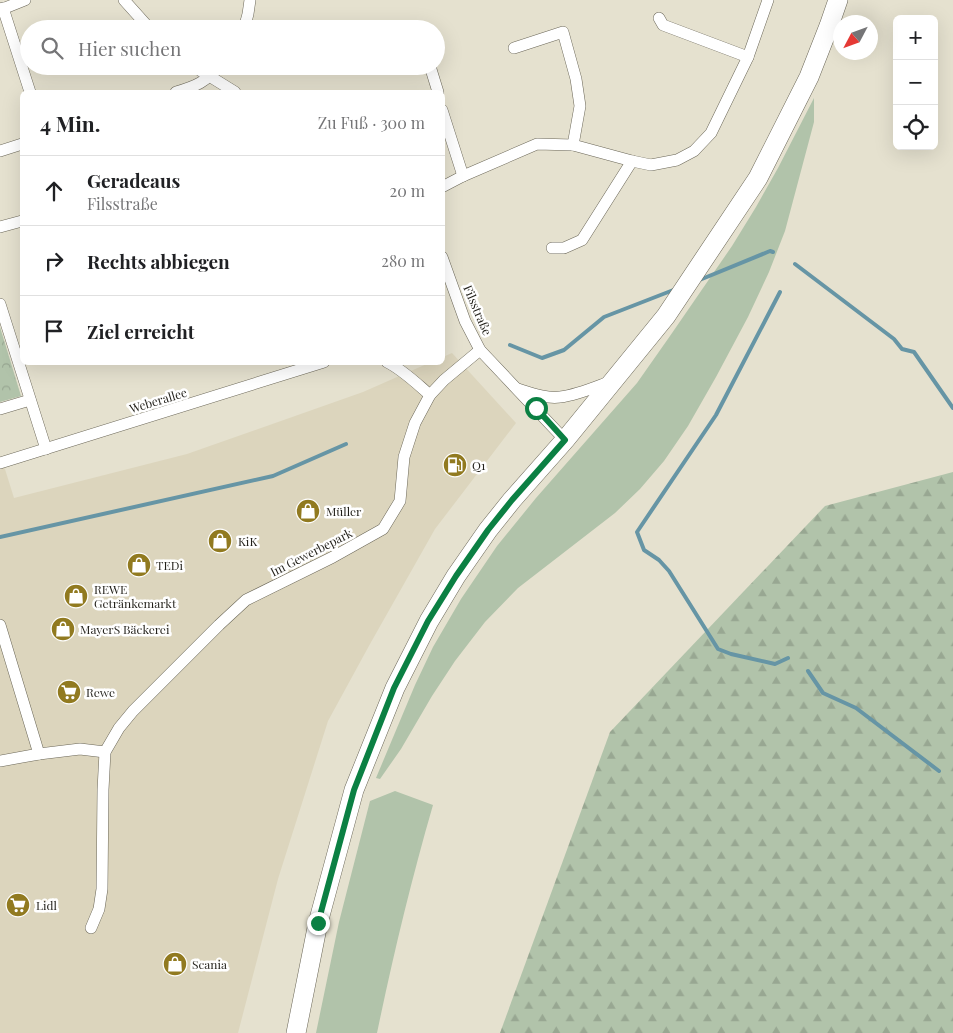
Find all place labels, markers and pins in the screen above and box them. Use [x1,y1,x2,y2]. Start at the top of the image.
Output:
fuel station icon: Q1 [442,452,468,478]
place label: Q1 [472,457,486,473]
shop icon: Müller [295,498,321,524]
place label: Müller [326,503,362,519]
shop icon: KiK [207,528,233,554]
place label: KiK [238,533,257,549]
shop icon: TEDi [126,552,152,578]
place label: TEDi [156,557,183,573]
place label: REWE Getränkemarkt [94,581,177,611]
shop icon: REWE Getränkemarkt [63,583,89,609]
shop icon: MayerS Bäckerei [50,616,76,642]
place label: MayerS Bäckerei [80,621,170,637]
supermarket icon: Rewe [56,679,82,705]
place label: Rewe [86,684,115,700]
supermarket icon: Lidl [5,892,31,918]
place label: Lidl [36,897,58,913]
shop icon: Scania [162,951,188,977]
place label: Scania [192,956,227,972]

